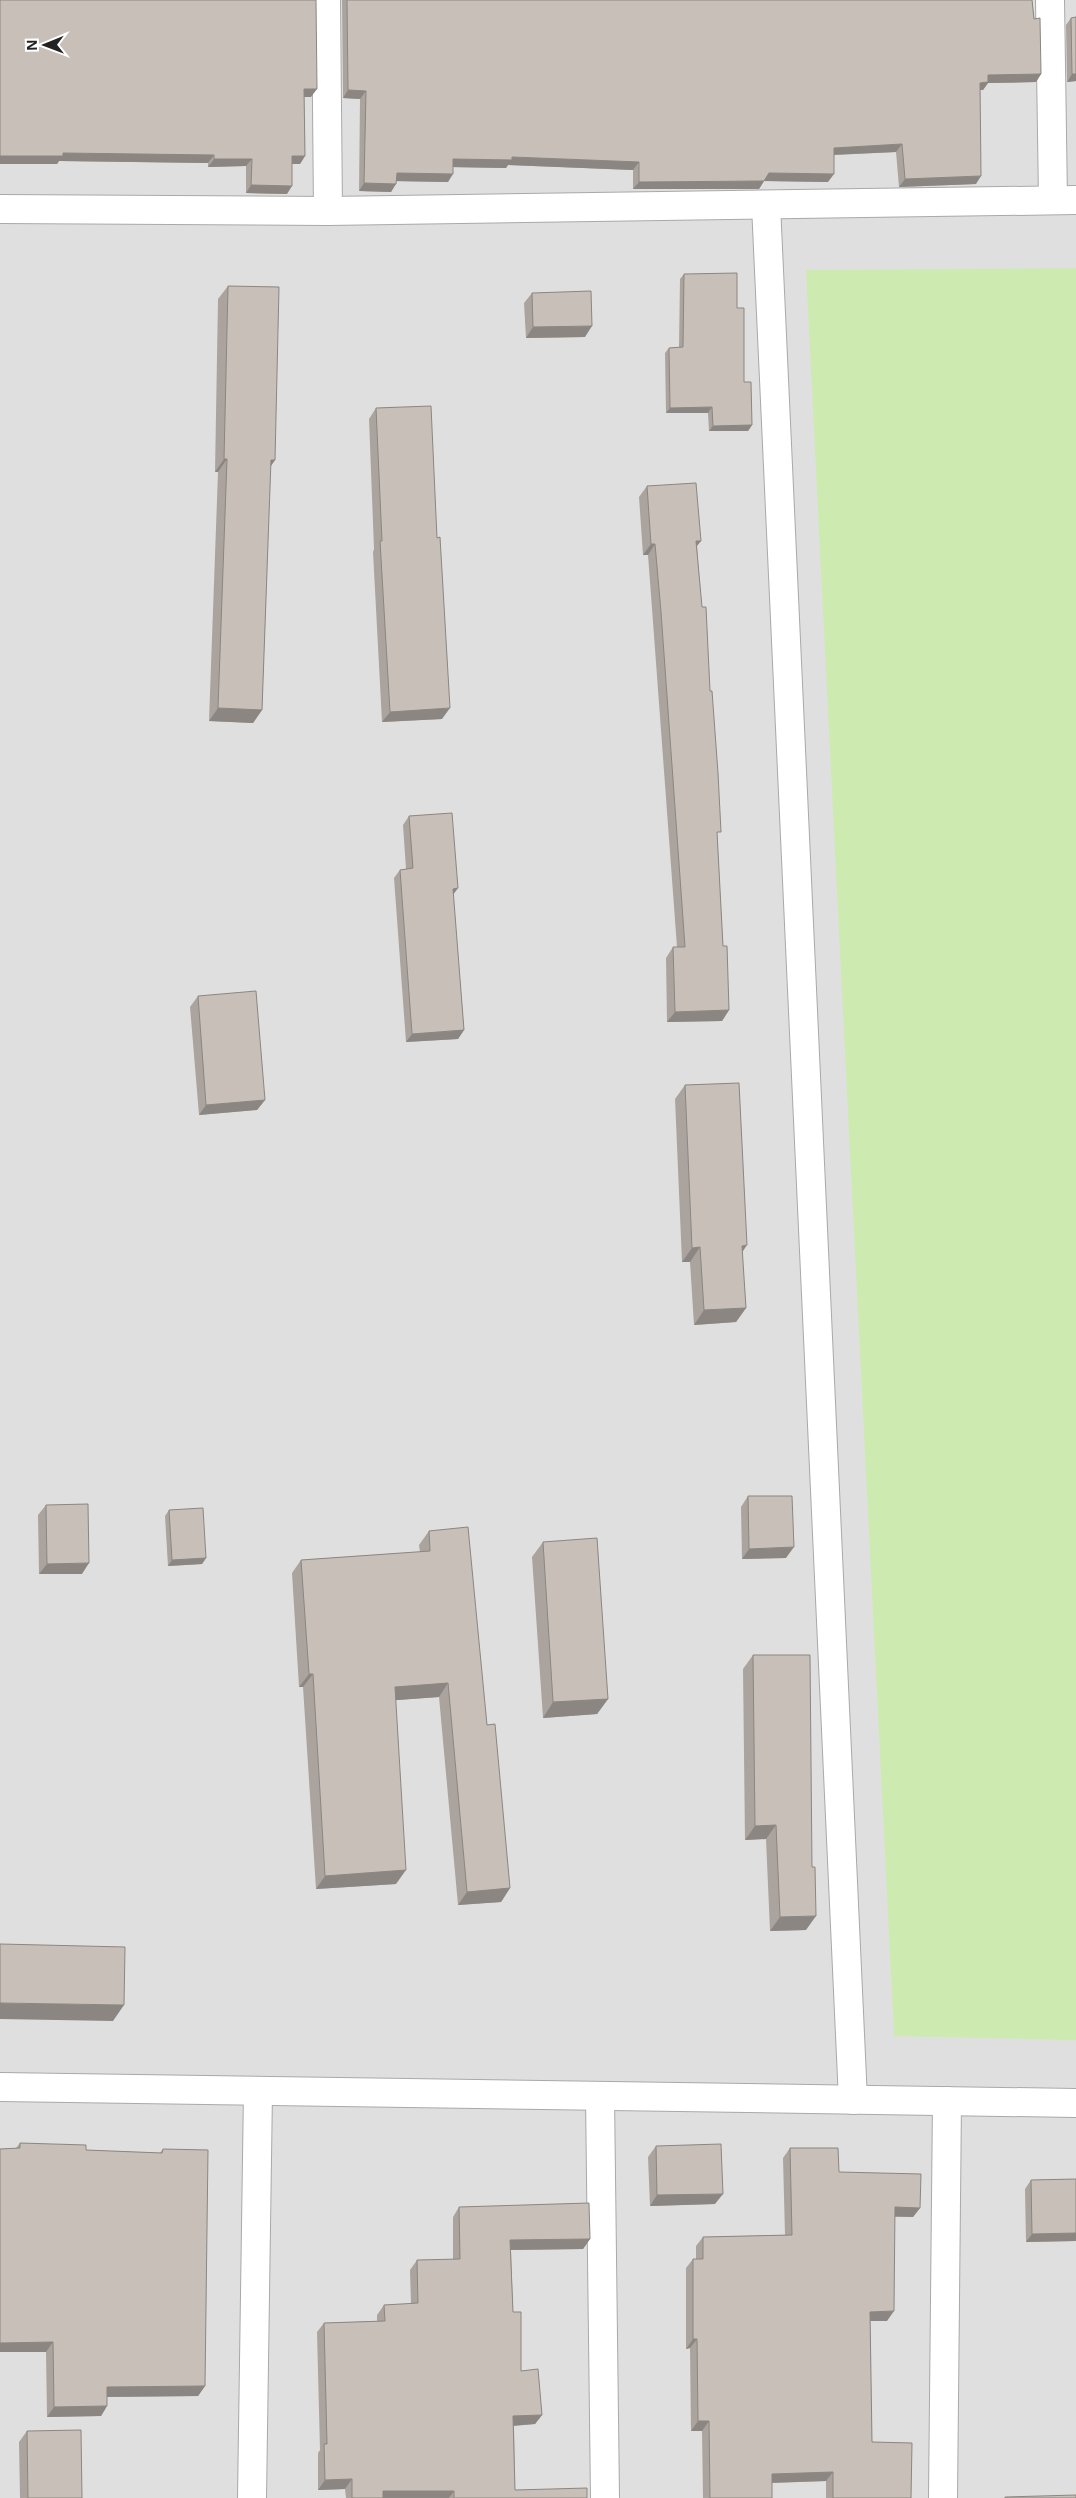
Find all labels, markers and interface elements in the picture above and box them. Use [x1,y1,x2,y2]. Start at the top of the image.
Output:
north arrow [20,20,70,70]
text: N [22,39,41,51]

